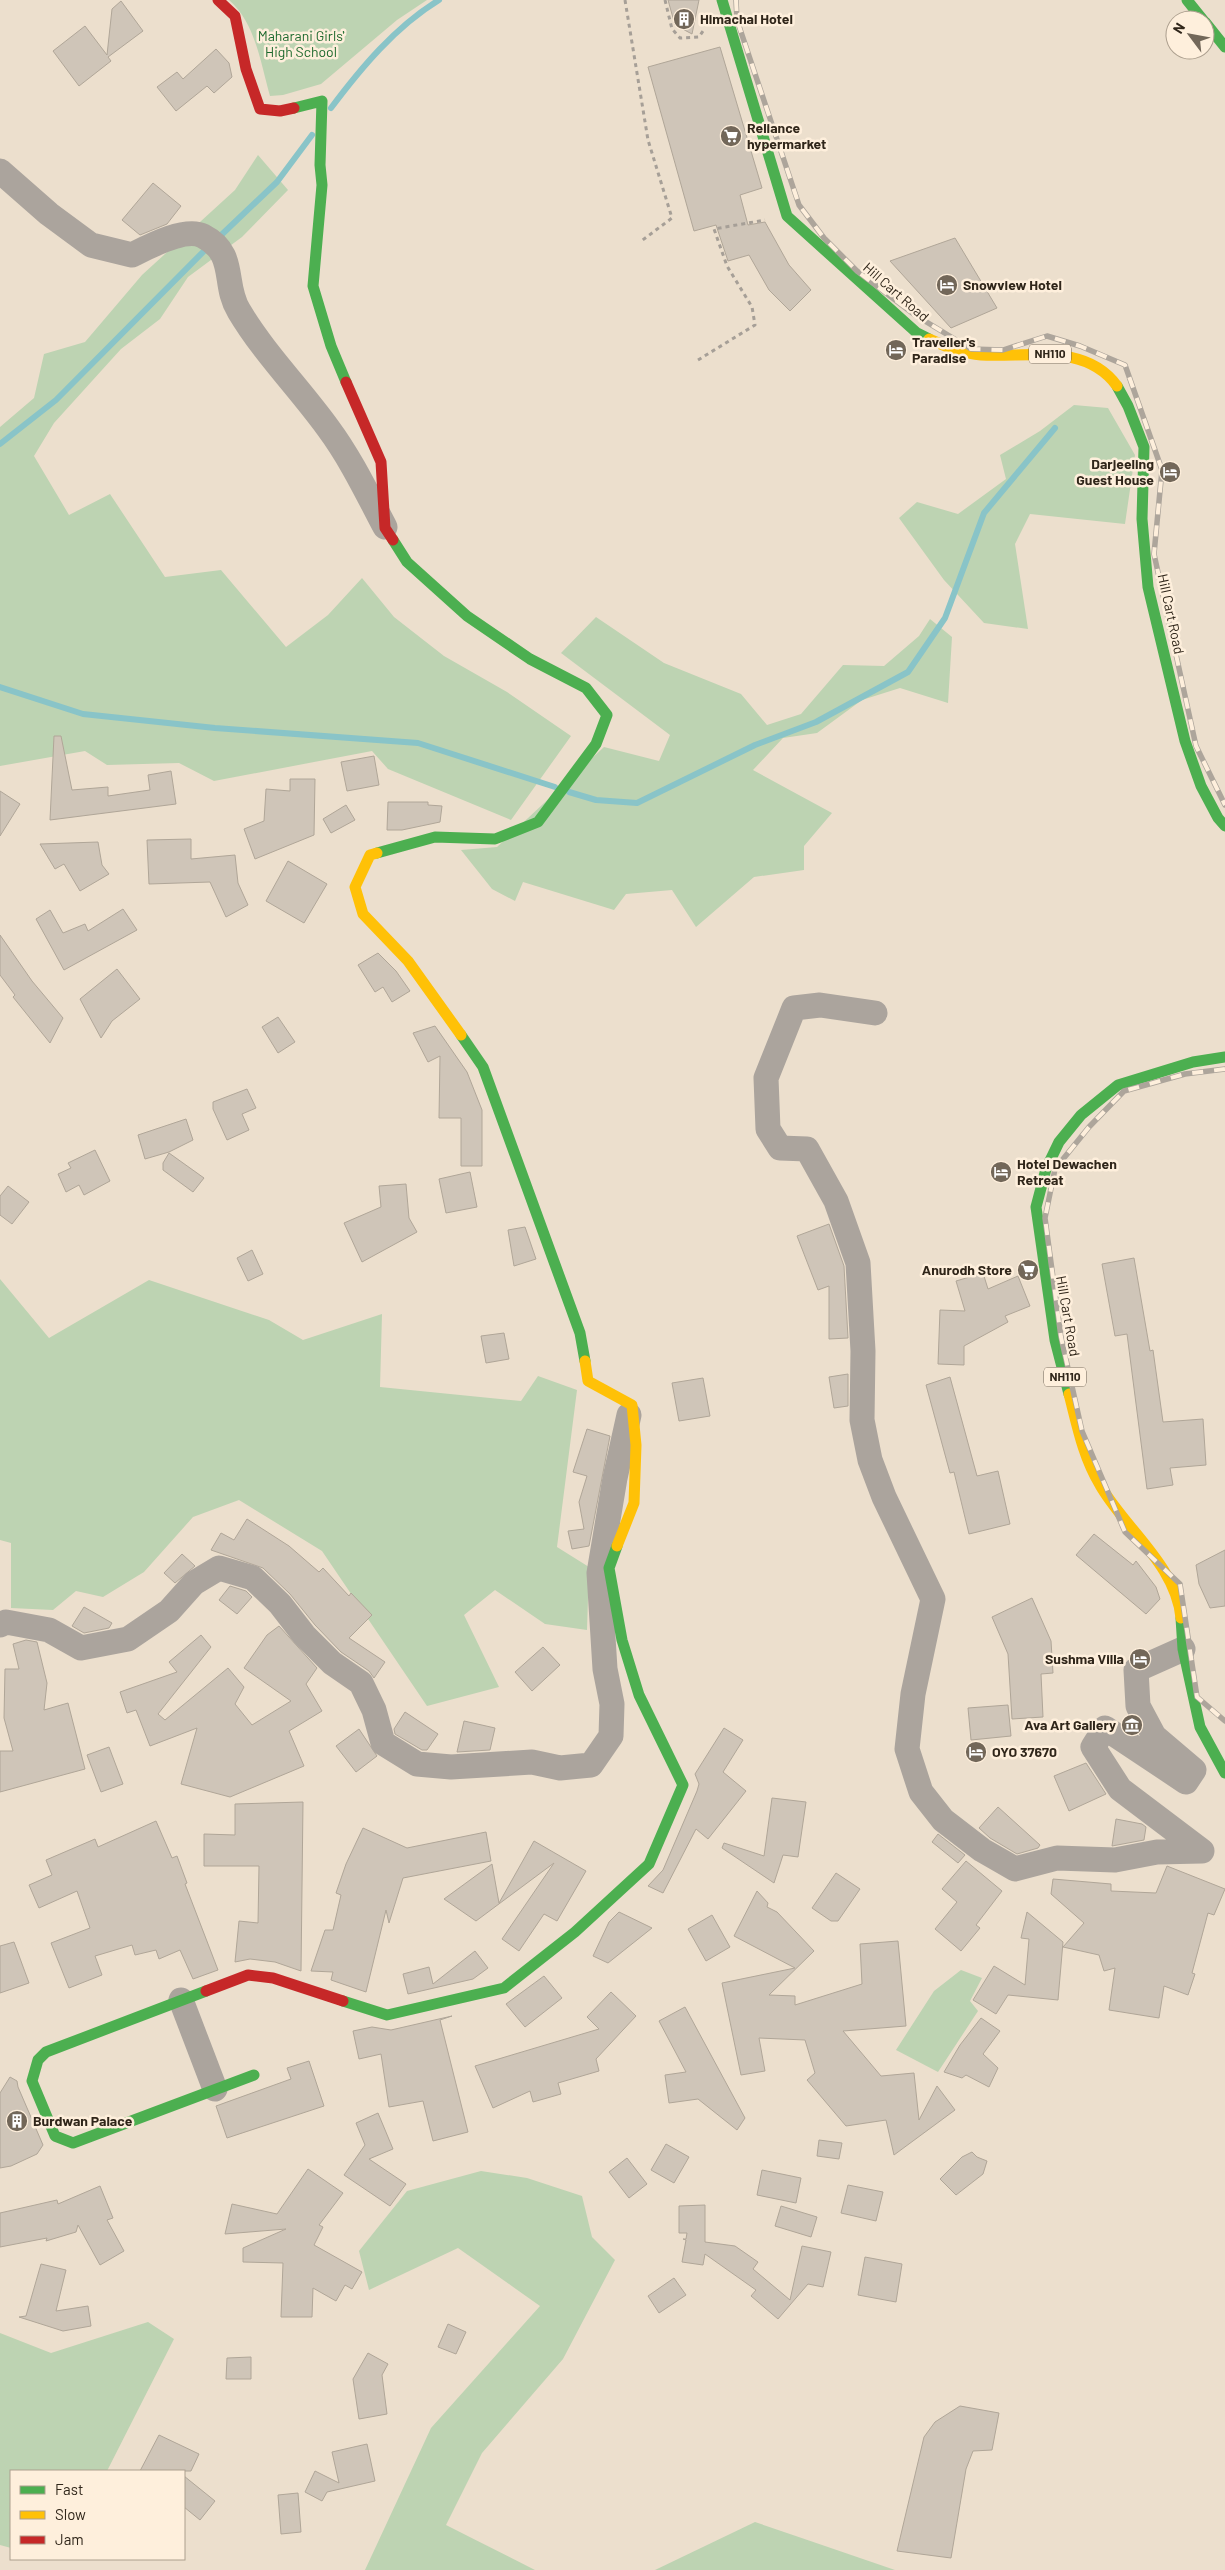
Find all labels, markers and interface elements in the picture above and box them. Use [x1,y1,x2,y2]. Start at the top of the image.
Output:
building icon: Himachal Hotel [672,7,696,31]
place label: Himachal Hotel [700,10,793,27]
north arrow [1165,10,1215,60]
text: N [1169,19,1188,36]
park label: Maharani Girls' High School [258,27,344,60]
place label: Reliance hypermarket [747,119,826,152]
supermarket icon: Reliance hypermarket [719,124,743,148]
street label: Hill Cart Road [860,258,933,325]
hotel icon: Snowview Hotel [935,273,959,297]
place label: Snowview Hotel [963,276,1062,293]
place label: Traveller's Paradise [912,333,975,366]
hotel icon: Traveller's Paradise [884,338,908,362]
road number: NH110 [1029,344,1071,364]
place label: Darjeeling Guest House [1076,455,1154,488]
hotel icon: Darjeeling Guest House [1158,460,1182,484]
street label: Hill Cart Road [1155,572,1188,656]
place label: Hotel Dewachen Retreat [1017,1155,1117,1188]
hotel icon: Hotel Dewachen Retreat [989,1160,1013,1184]
supermarket icon: Anurodh Store [1016,1258,1040,1282]
place label: Anurodh Store [922,1261,1012,1278]
street label: Hill Cart Road [1053,1274,1084,1358]
road number: NH110 [1044,1368,1086,1386]
hotel icon: Sushma Villa [1128,1647,1152,1671]
place label: Sushma Villa [1045,1650,1124,1667]
museum icon: Ava Art Gallery [1120,1713,1144,1737]
place label: Ava Art Gallery [1024,1716,1116,1733]
hotel icon: OYO 37670 [964,1740,988,1764]
place label: OYO 37670 [992,1743,1057,1760]
building icon: Burdwan Palace [5,2109,29,2133]
place label: Burdwan Palace [33,2112,133,2129]
legend [10,2470,185,2560]
text: Fast [55,2480,83,2498]
text: Slow [55,2505,86,2523]
text: Jam [55,2530,84,2548]

